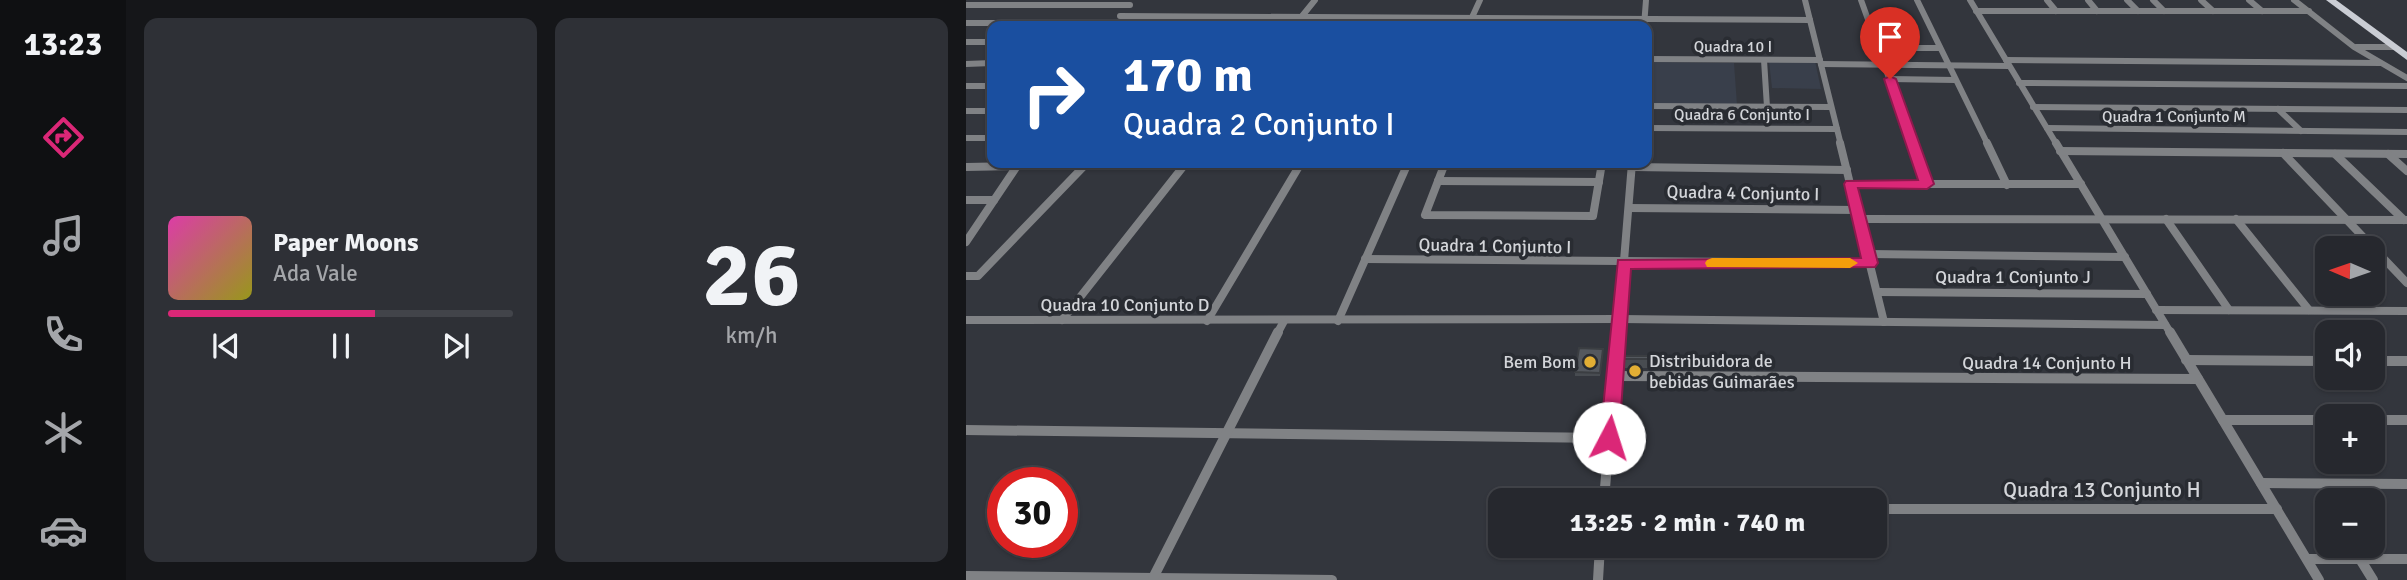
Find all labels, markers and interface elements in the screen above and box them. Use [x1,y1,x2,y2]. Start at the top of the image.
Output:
pin [1860,7,1920,79]
icon: arrive [1871,18,1909,56]
text: 13:23 [24,25,102,64]
street label: Quadra 10 I [1694,37,1772,57]
text: 170 m [1123,45,1253,105]
icon: right [1008,49,1099,140]
text: Quadra 2 Conjunto I [1123,105,1395,144]
street label: Quadra 6 Conjunto I [1674,105,1810,125]
street label: Quadra 1 Conjunto M [2102,107,2246,127]
icon: directions [39,113,88,162]
street label: Quadra 4 Conjunto I [1666,181,1820,205]
icon: music [39,211,88,260]
text: 26 [702,219,801,332]
text: Paper Moons [273,227,419,259]
street label: Quadra 1 Conjunto I [1418,234,1572,258]
north arrow [2315,236,2385,306]
map controls [2315,236,2385,558]
text: Ada Vale [273,259,358,288]
street label: Quadra 1 Conjunto J [1935,266,2091,288]
street label: Quadra 10 Conjunto D [1041,294,1209,316]
icon: phone [39,310,88,359]
button: sound [2315,320,2385,390]
text: km/h [725,321,778,350]
icon: previous [207,327,245,365]
icon: pause [322,327,360,365]
icon: next [437,327,475,365]
place label: Distribuidora de bebidas Guimarães [1649,350,1795,393]
place label: Bem Bom [1503,351,1576,373]
street label: Quadra 14 Conjunto H [1962,352,2132,374]
marker: Bem Bom [1582,354,1598,370]
marker: Distribuidora de bebidas Guimarães [1627,363,1643,379]
position arrow [1572,401,1646,475]
button: + [2315,404,2385,474]
icon: climate [39,408,88,457]
speed limit sign: 30 [987,467,1078,558]
street label: Quadra 13 Conjunto H [2003,477,2201,503]
button: − [2315,488,2385,558]
icon: car [39,506,88,555]
text: 13:25 · 2 min · 740 m [1570,507,1805,539]

